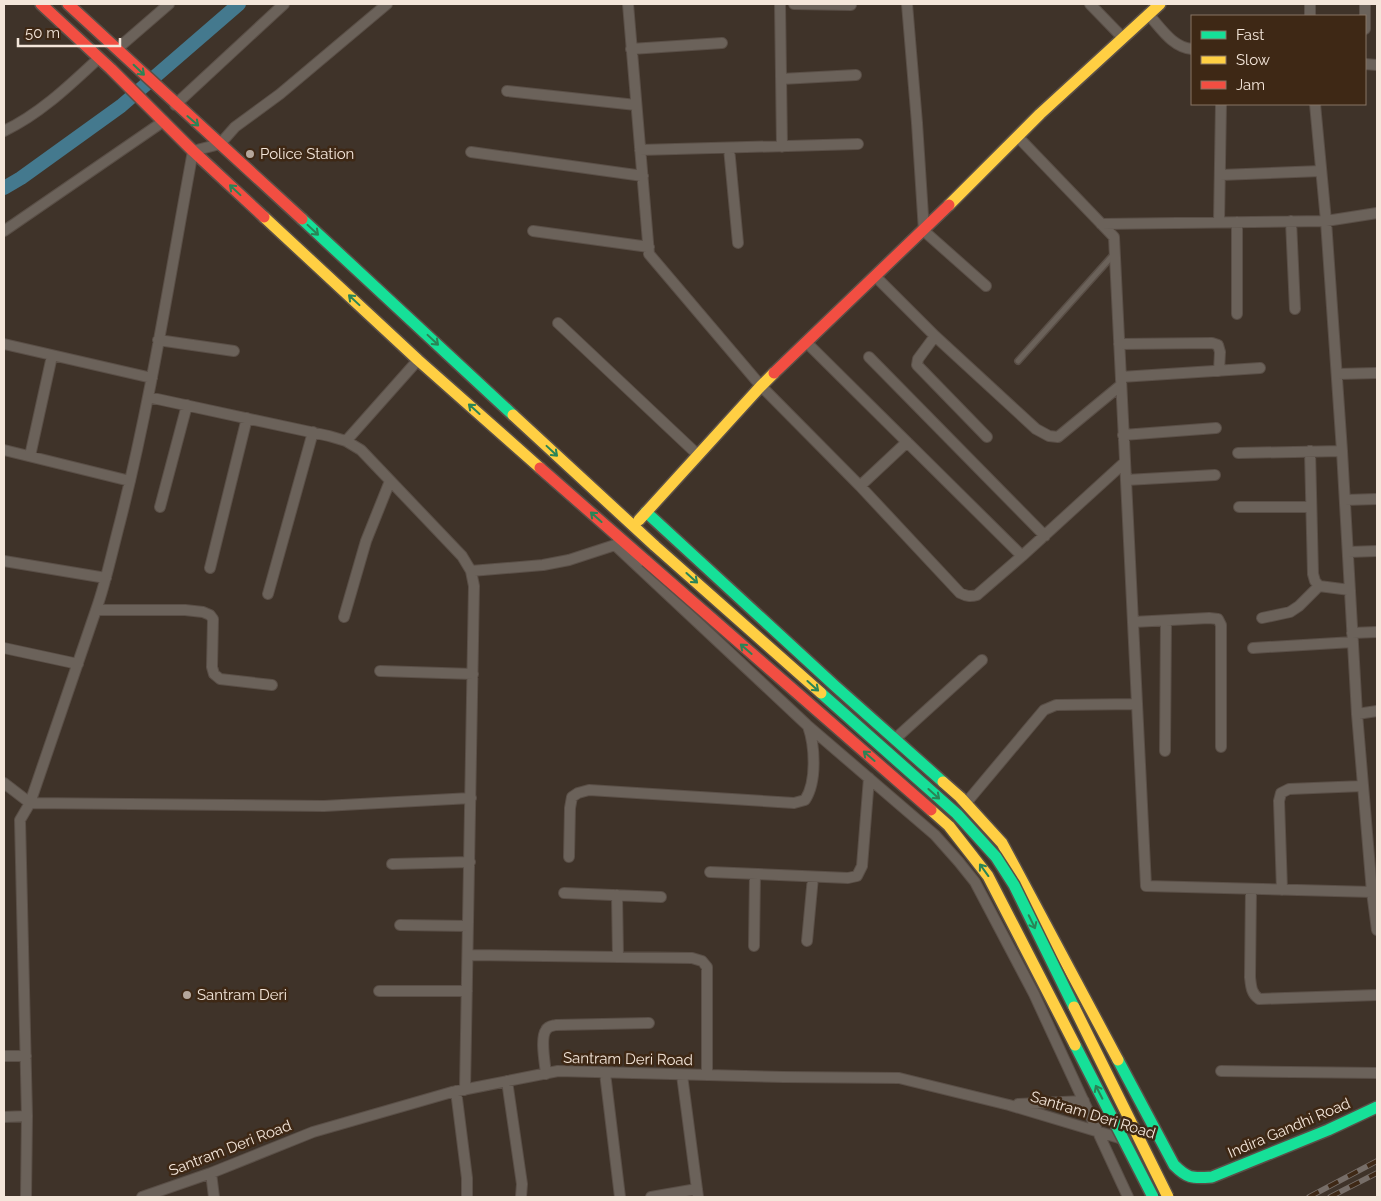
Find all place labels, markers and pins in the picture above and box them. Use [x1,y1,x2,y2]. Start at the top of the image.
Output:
place label: Police Station [260,145,354,163]
marker: Police Station [244,148,256,160]
place label: Santram Deri [197,986,287,1004]
marker: Santram Deri [181,989,193,1001]

